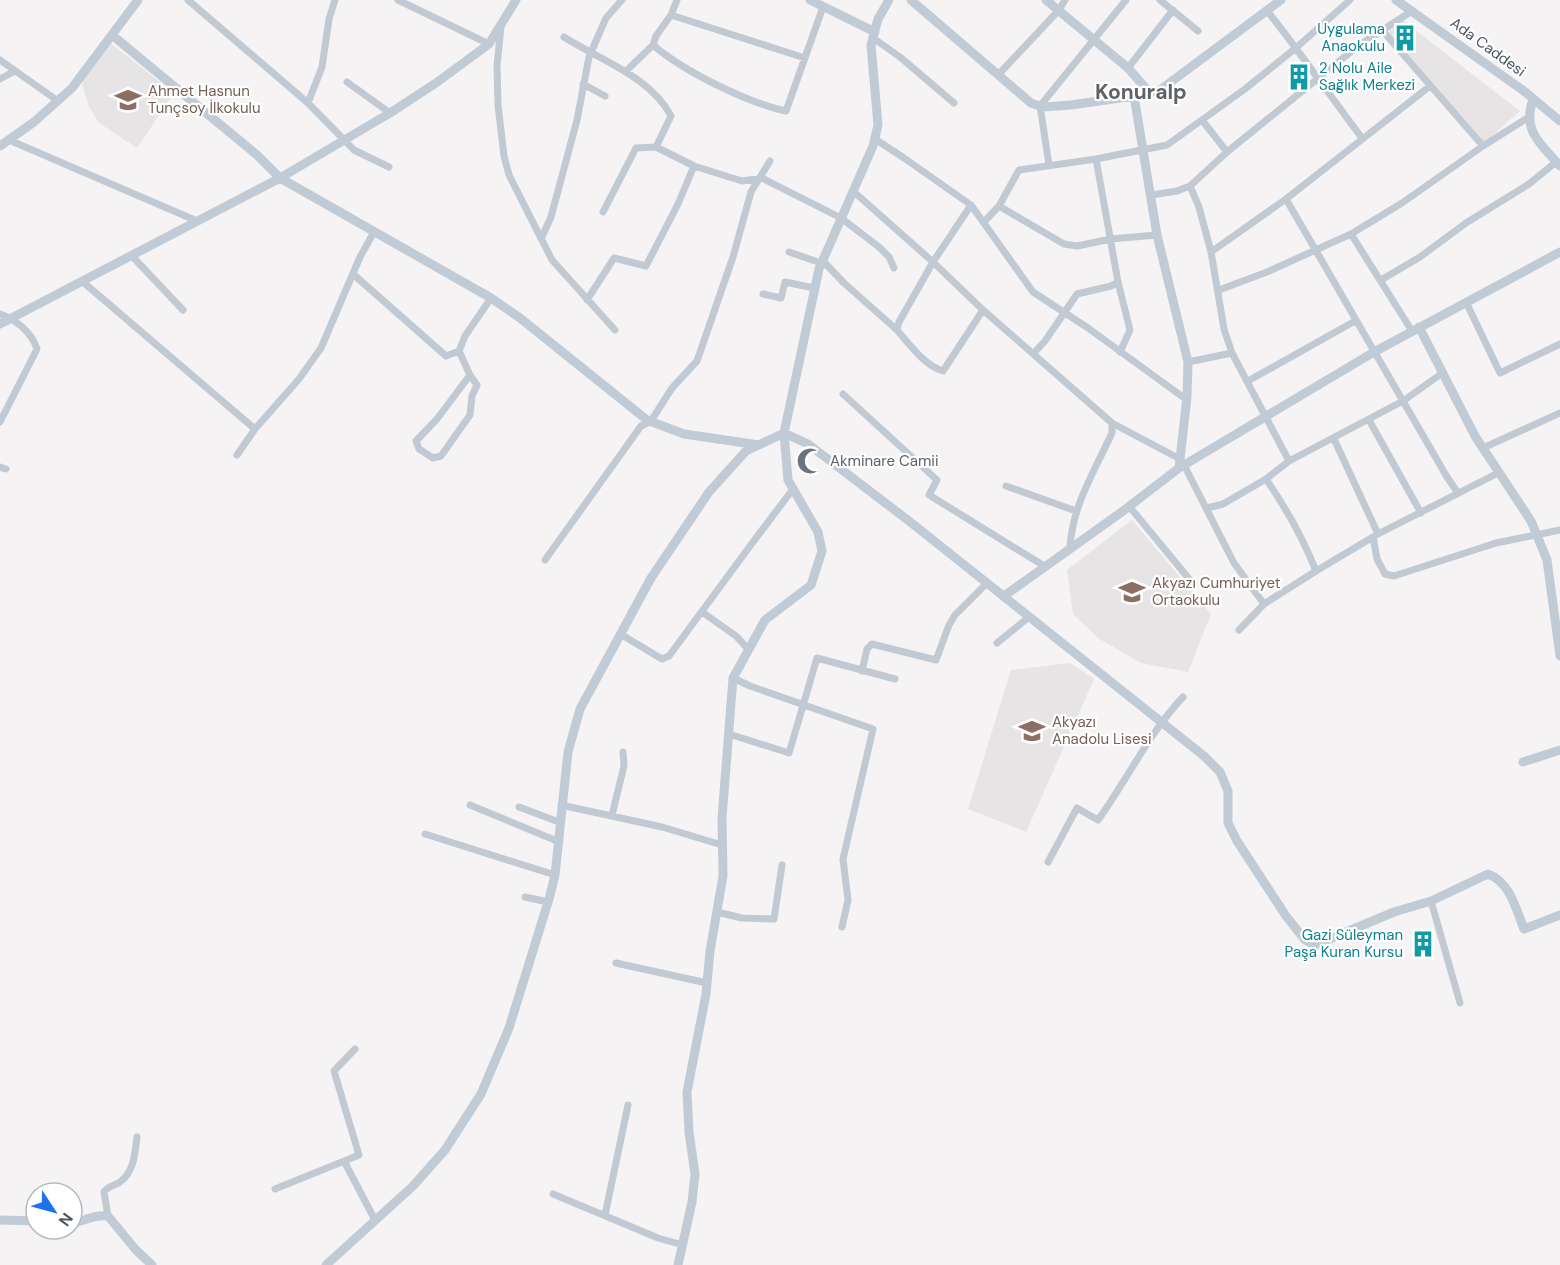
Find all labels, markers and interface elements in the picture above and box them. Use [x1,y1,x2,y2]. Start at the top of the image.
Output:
street label: Ada Caddesi [1446,13,1530,81]
place label: Uygulama Anaokulu [1317,19,1385,56]
building icon: Uygulama Anaokulu [1390,23,1420,53]
place label: 2 Nolu Aile Sağlık Merkezi [1319,58,1415,95]
building icon: 2 Nolu Aile Sağlık Merkezi [1284,62,1314,92]
district label: Konuralp [1095,78,1187,106]
place label: Ahmet Hasnun Tunçsoy İlkokulu [148,81,260,118]
school or university icon: Ahmet Hasnun Tunçsoy İlkokulu [113,85,143,115]
mosque icon: Akminare Camii [795,446,825,476]
place label: Akminare Camii [830,451,939,471]
place label: Akyazı Cumhuriyet Ortaokulu [1152,573,1281,610]
school or university icon: Akyazı Cumhuriyet Ortaokulu [1117,577,1147,607]
place label: Akyazı Anadolu Lisesi [1052,712,1152,749]
school or university icon: Akyazı Anadolu Lisesi [1017,716,1047,746]
place label: Gazi Süleyman Paşa Kuran Kursu [1285,925,1403,962]
building icon: Gazi Süleyman Paşa Kuran Kursu [1408,929,1438,959]
north arrow [24,1181,84,1241]
text: N [54,1209,78,1230]

